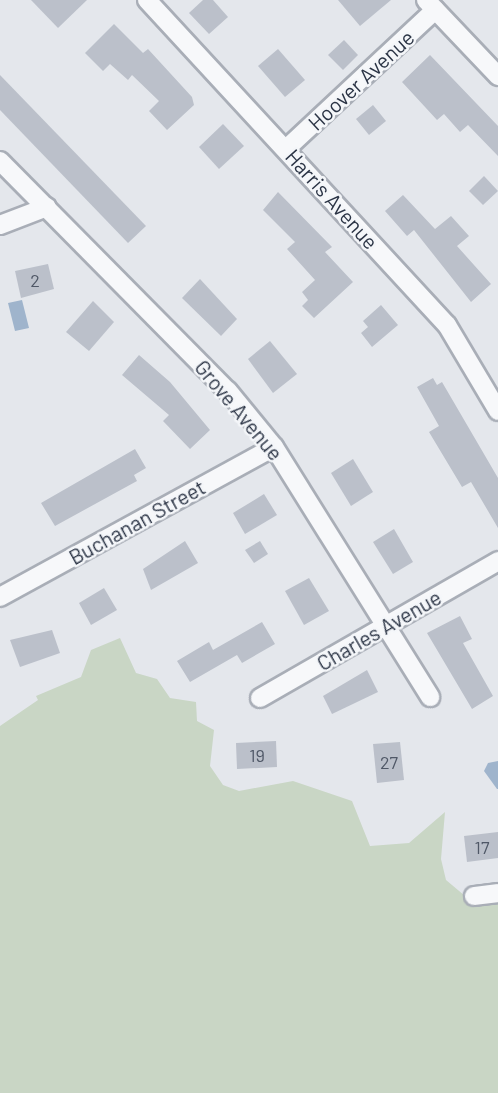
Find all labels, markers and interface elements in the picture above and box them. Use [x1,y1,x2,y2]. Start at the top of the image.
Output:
street label: Hoover Avenue [303,25,419,135]
street label: Harris Avenue [280,144,384,254]
house number: 2 [30,269,40,291]
street label: Grove Avenue [190,355,288,465]
street label: Buchanan Street [64,474,210,570]
street label: Charles Avenue [312,584,446,676]
house number: 19 [249,744,265,766]
house number: 27 [380,751,398,773]
house number: 17 [475,836,489,858]

